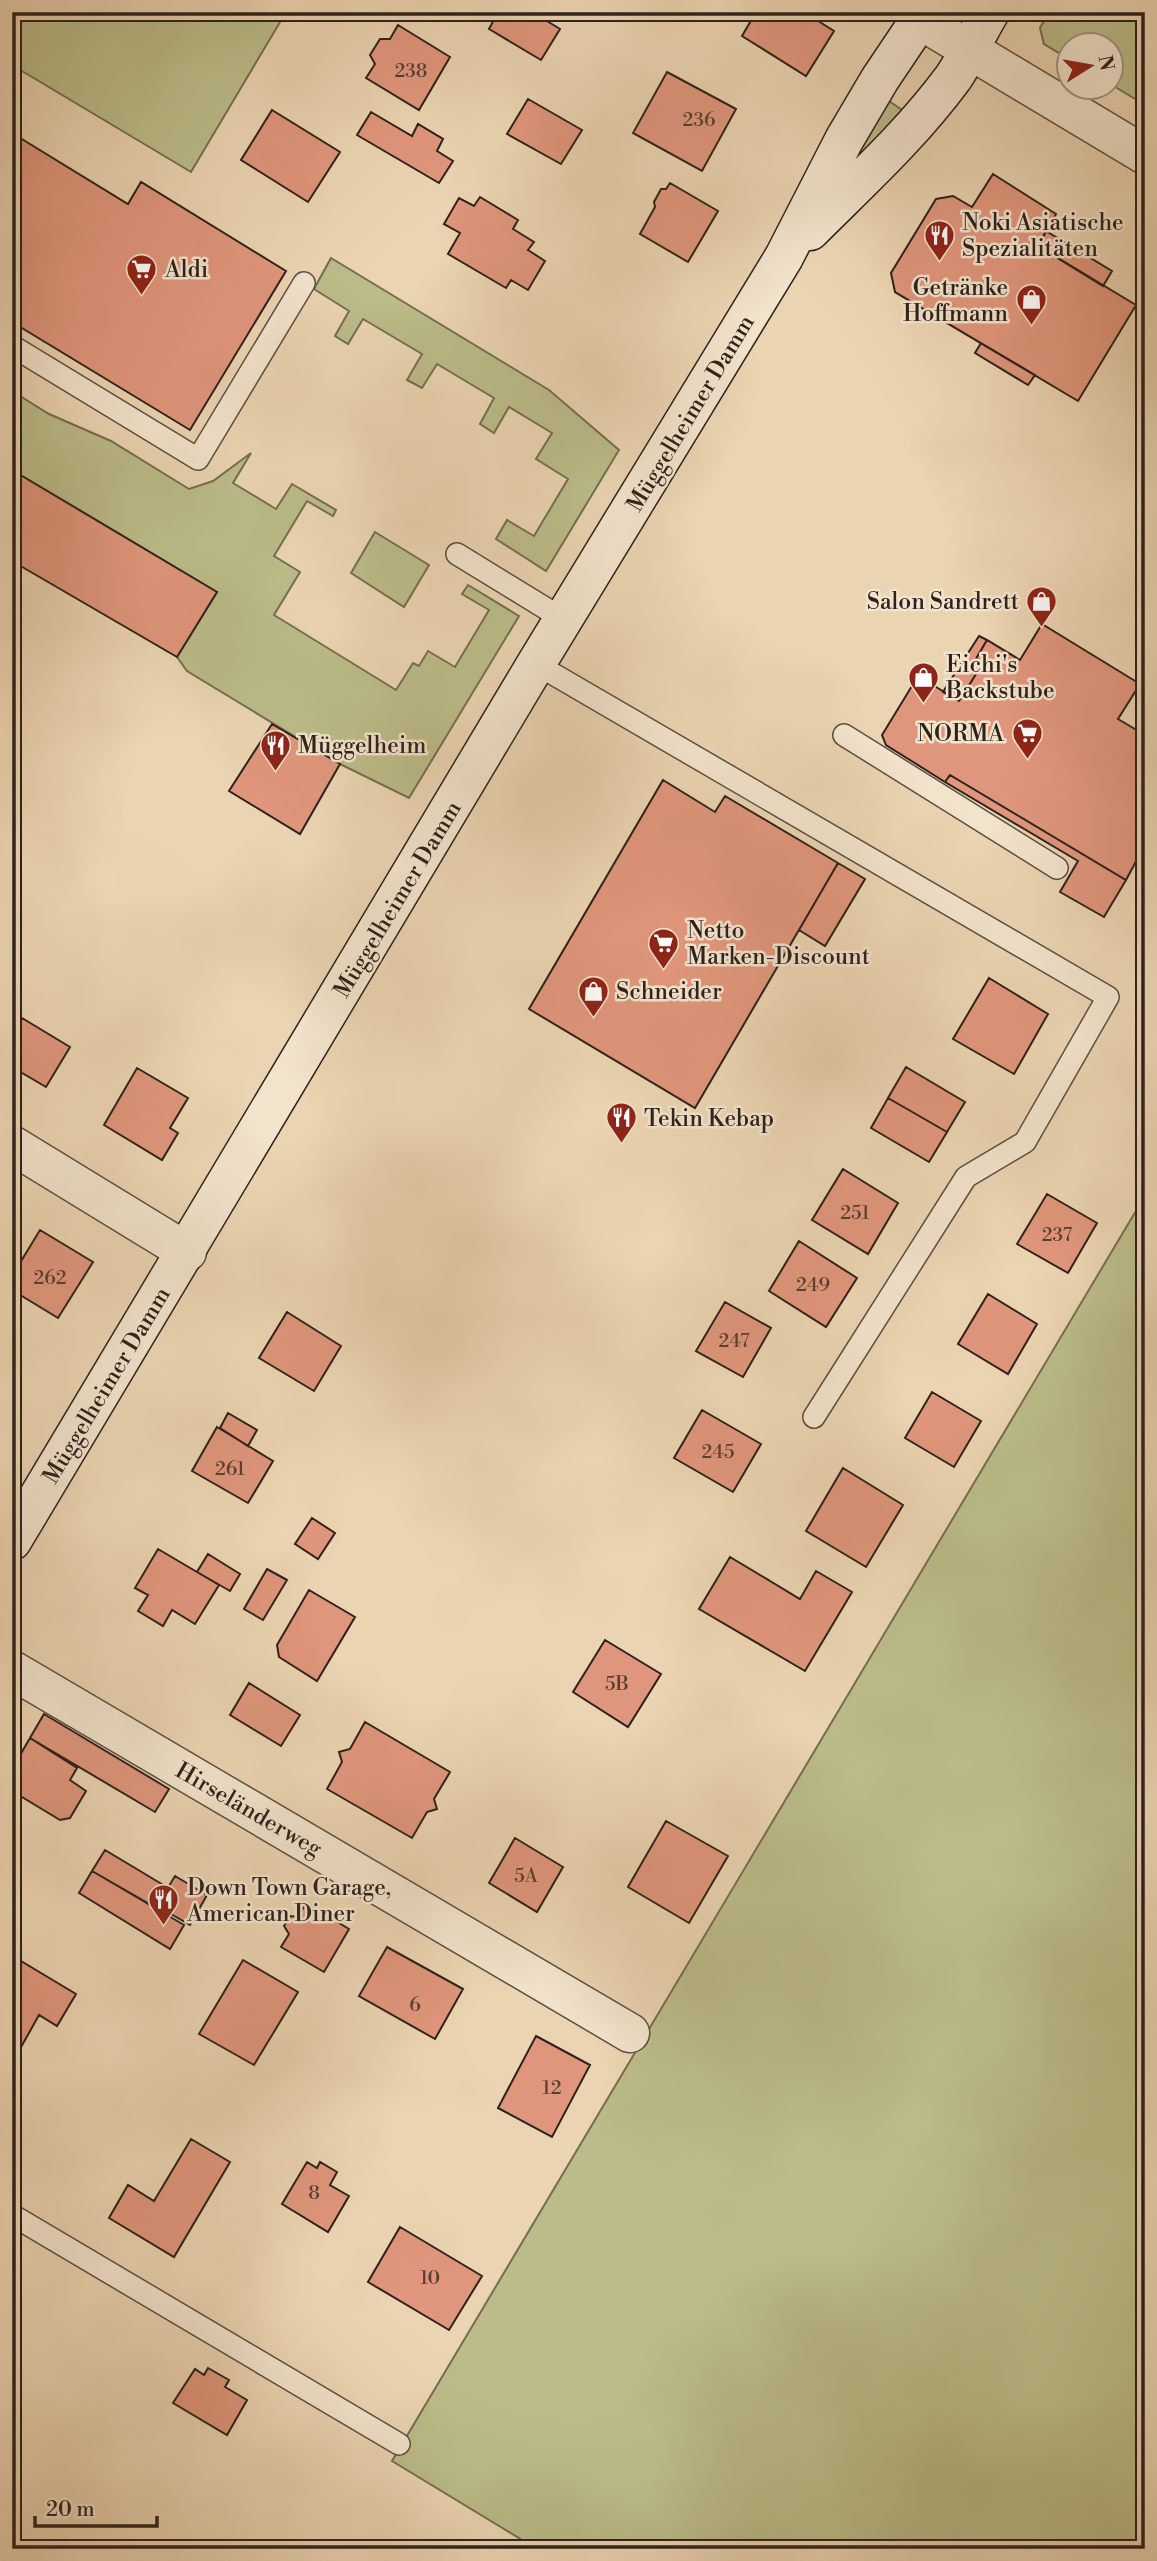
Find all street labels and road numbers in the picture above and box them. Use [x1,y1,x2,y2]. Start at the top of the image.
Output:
street label: Müggelheimer Damm [621,310,761,517]
street label: Müggelheimer Damm [328,796,468,1003]
street label: Müggelheimer Damm [37,1282,177,1489]
street label: Hirseländerweg [170,1757,327,1863]

